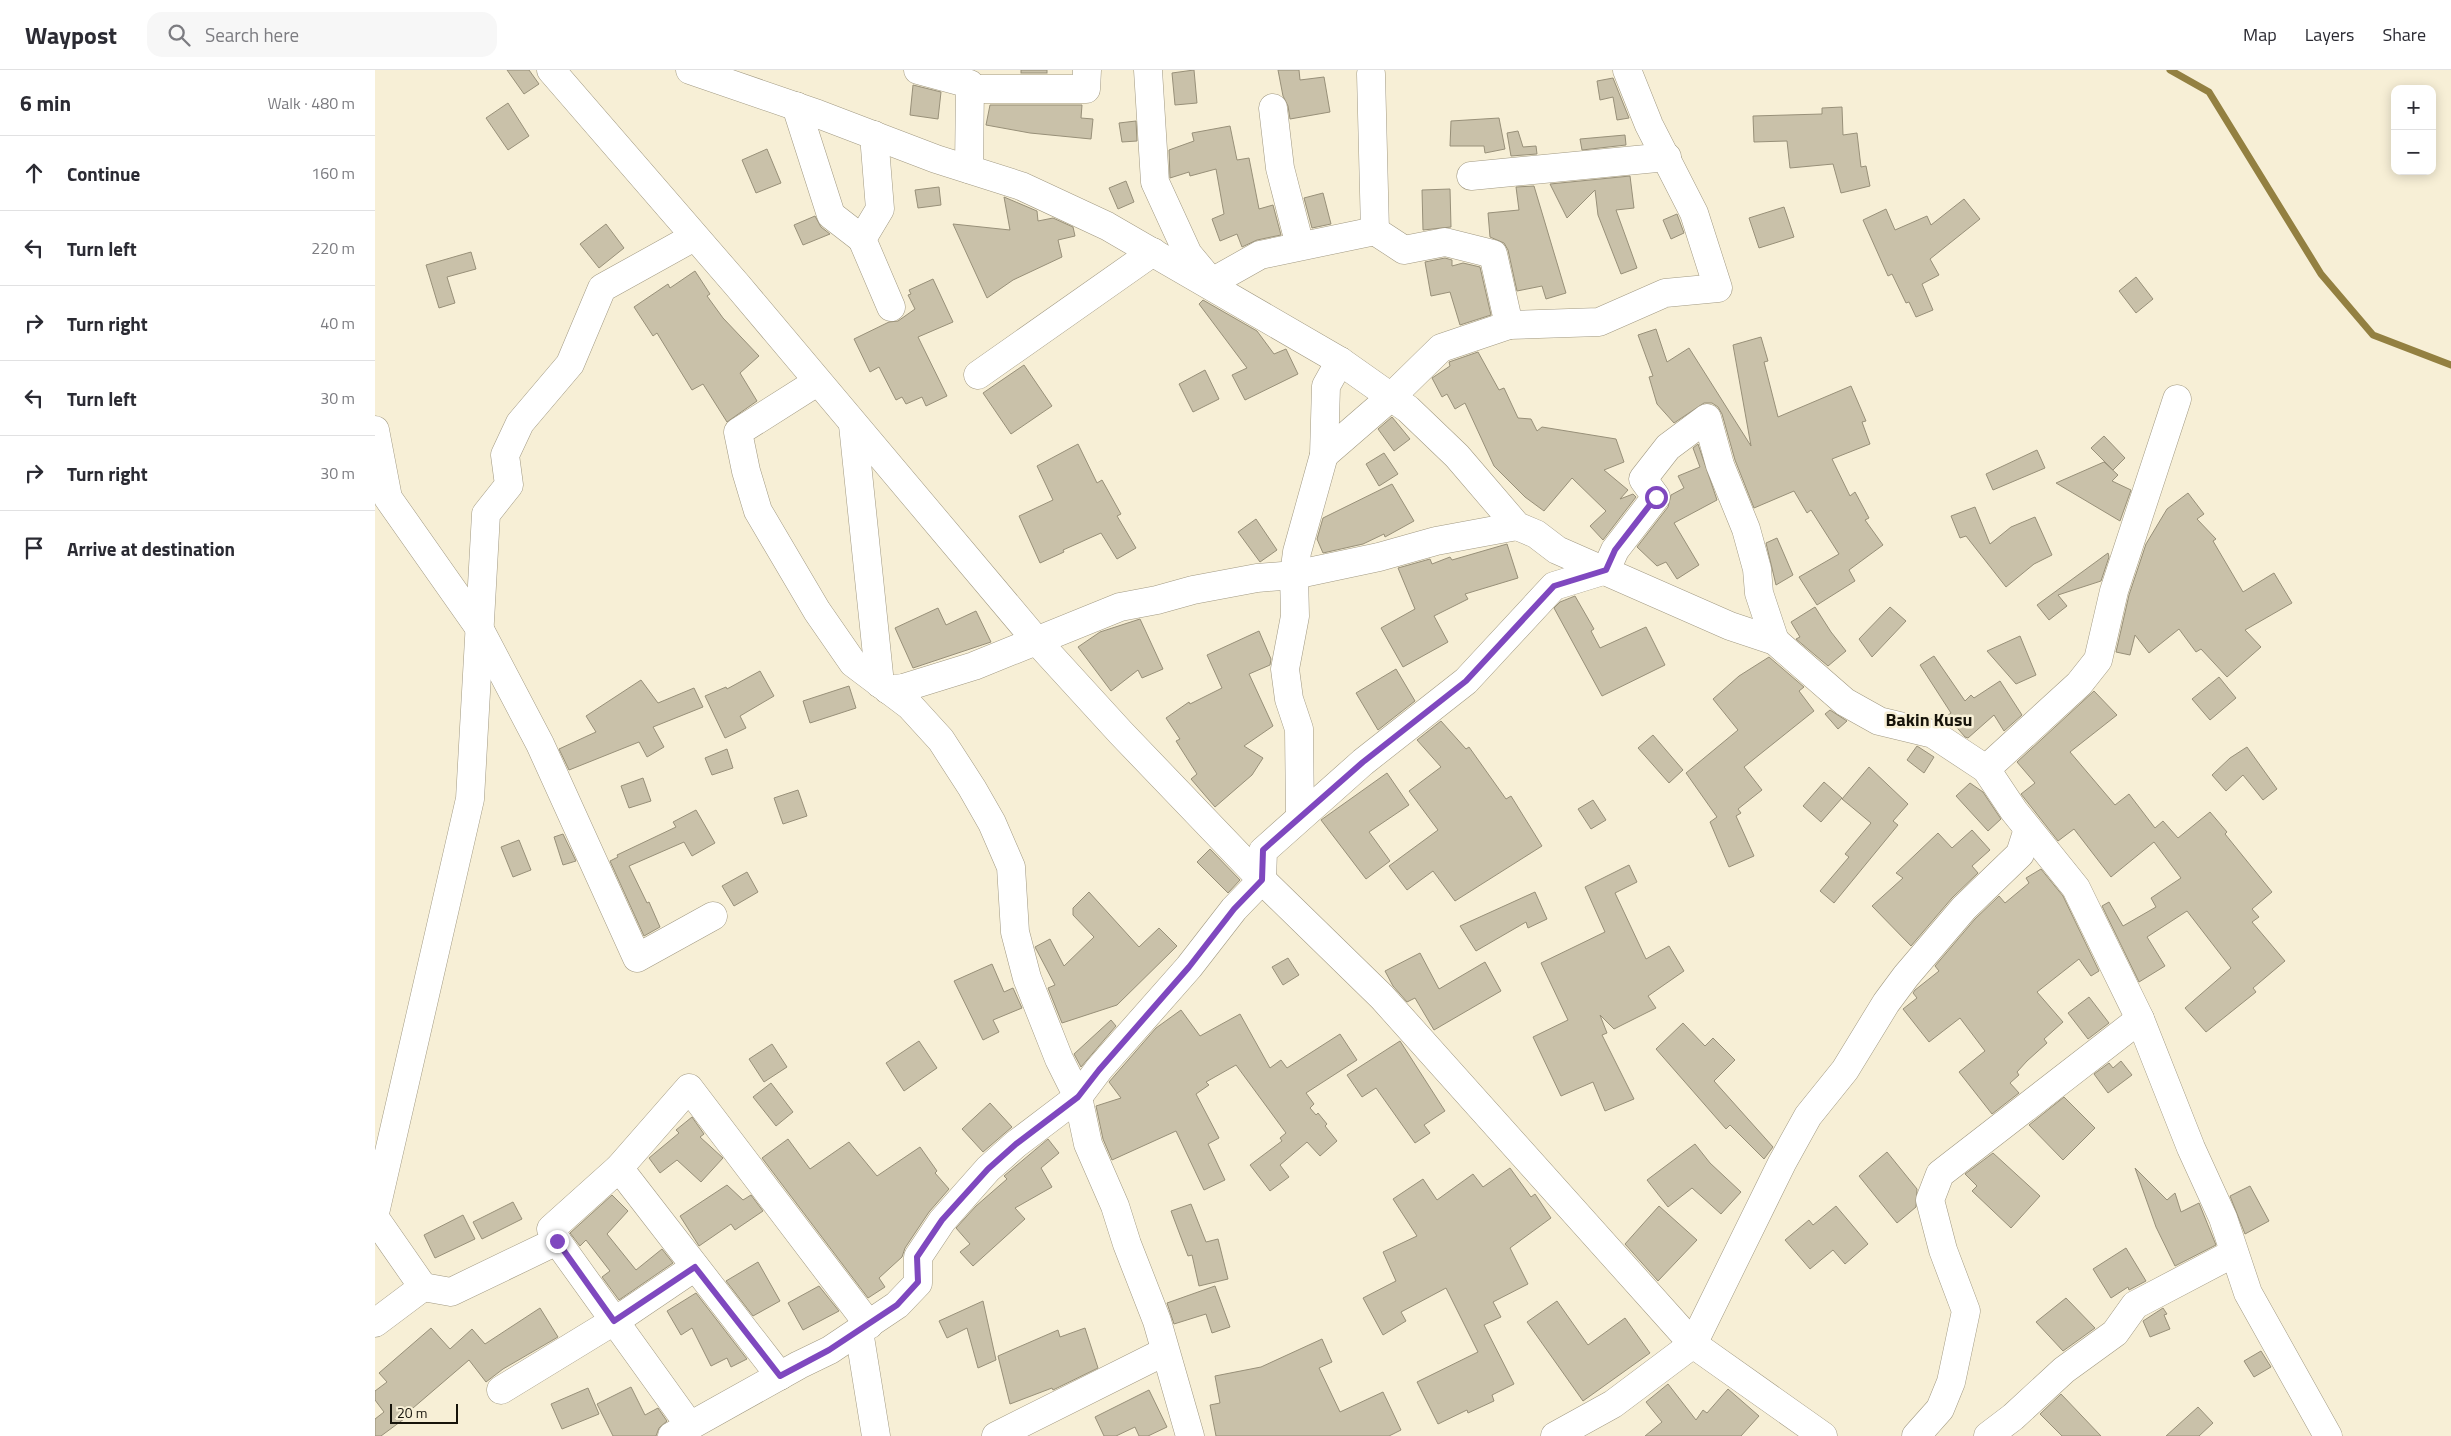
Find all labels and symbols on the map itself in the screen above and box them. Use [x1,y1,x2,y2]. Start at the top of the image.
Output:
route start [1645,486,1668,509]
district label: Bakin Kusu [1886,706,1972,733]
route end [546,1230,569,1253]
scale bar [390,1401,457,1424]

